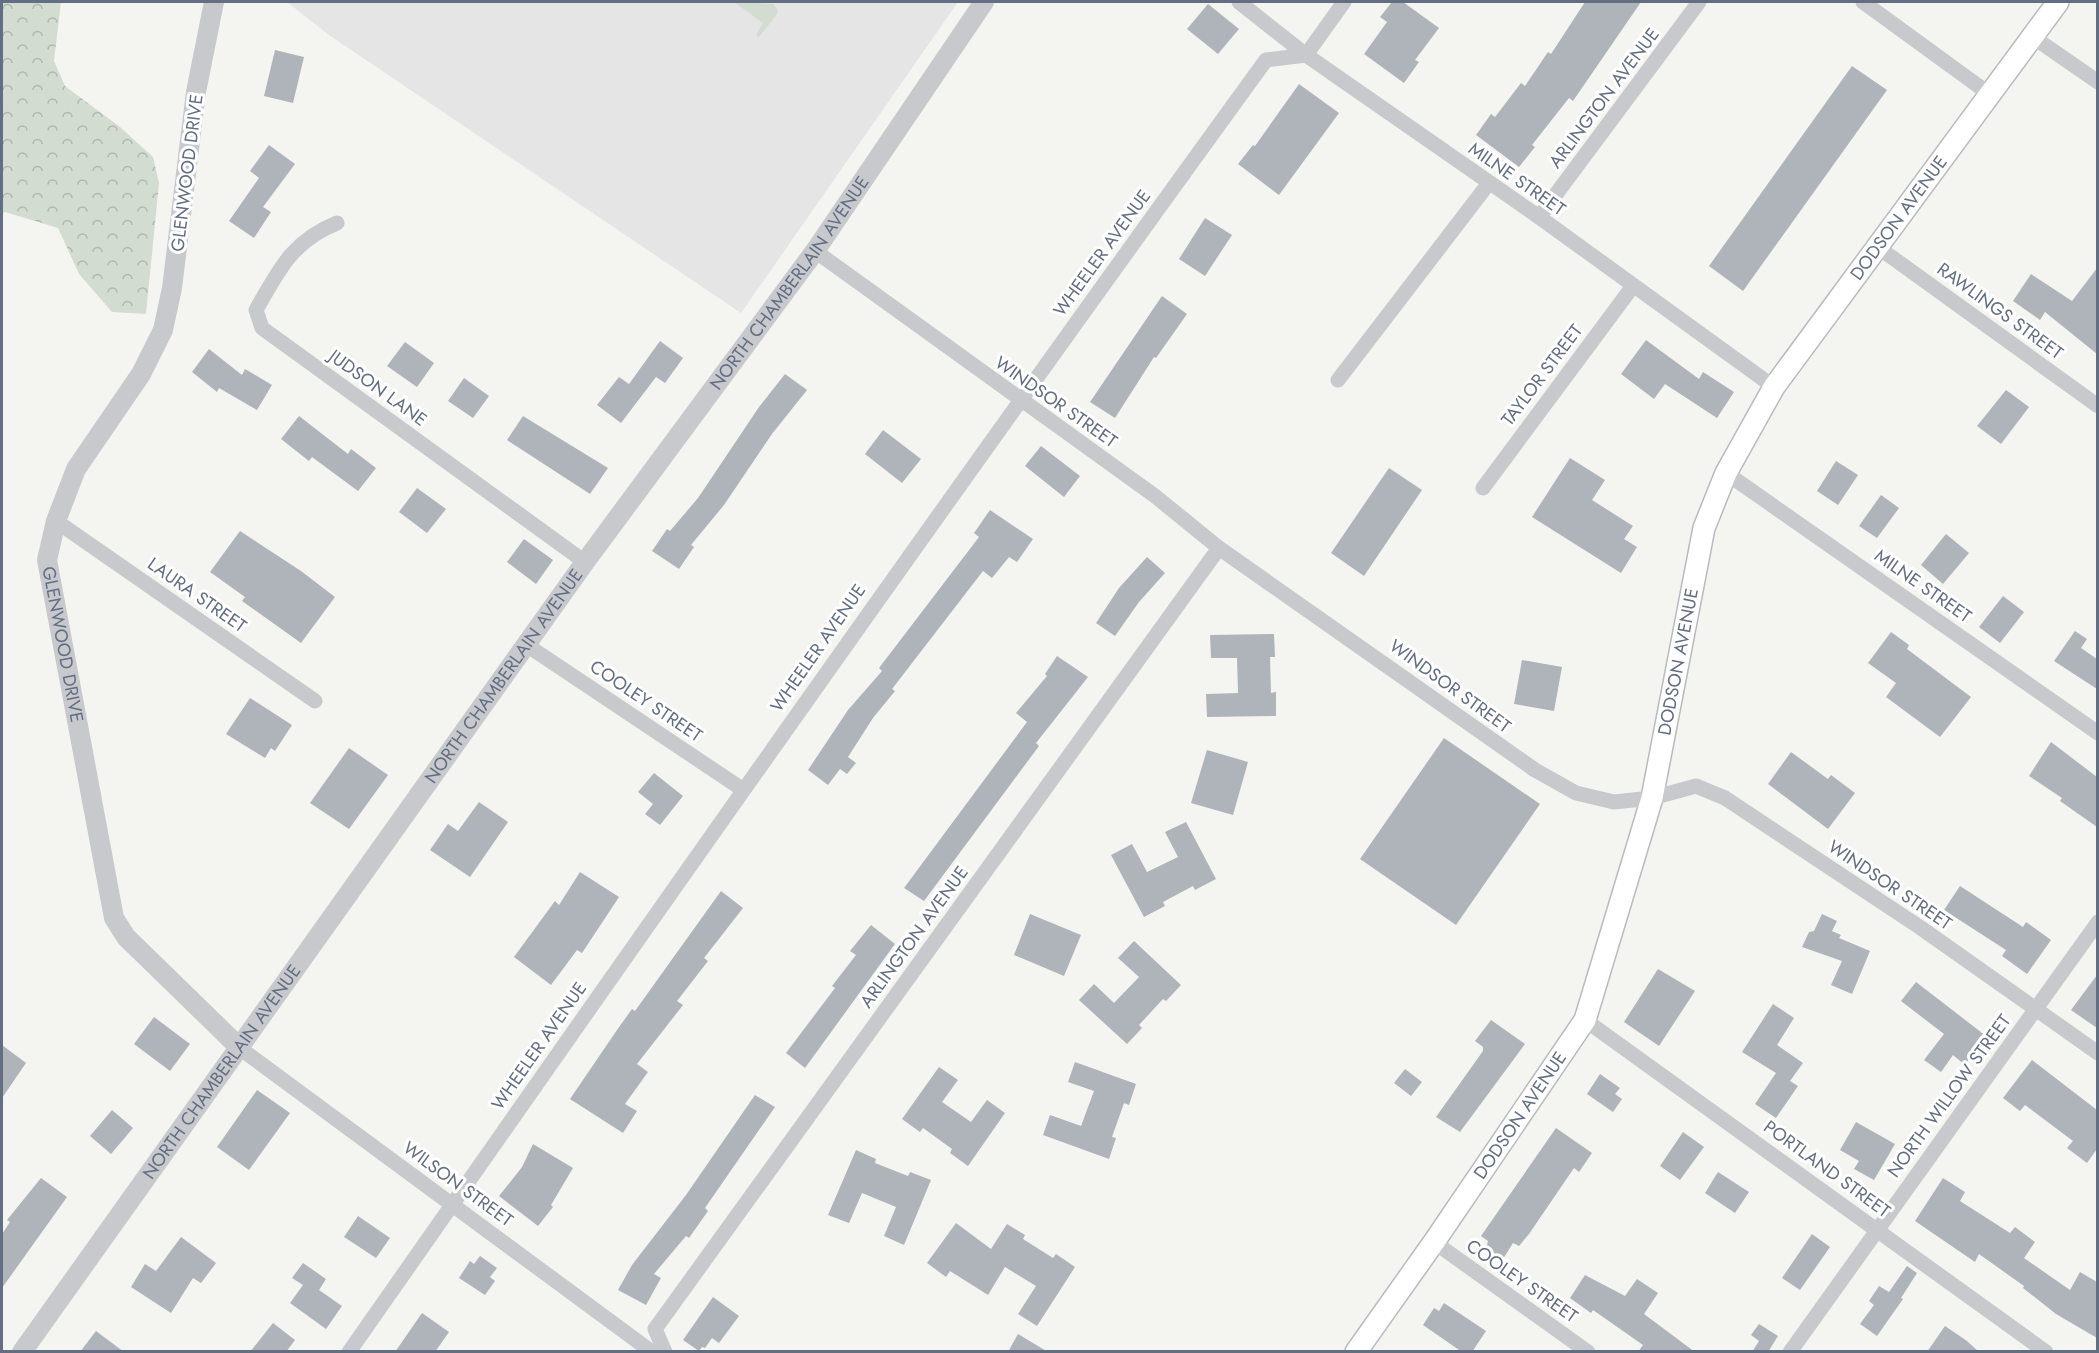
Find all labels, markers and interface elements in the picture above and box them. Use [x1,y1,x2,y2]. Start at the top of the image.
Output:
street label: ARLINGTON AVENUE [1543,22,1665,174]
street label: GLENWOOD DRIVE [164,93,210,253]
street label: MILNE STREET [1463,136,1571,222]
street label: DODSON AVENUE [1844,150,1953,286]
street label: NORTH CHAMBERLAIN AVENUE [704,171,875,395]
street label: WHEELER AVENUE [1047,184,1157,322]
street label: RAWLINGS STREET [1932,256,2069,366]
street label: TAYLOR STREET [1495,318,1589,431]
street label: JUDSON LANE [322,342,432,433]
street label: WINDSOR STREET [989,350,1123,454]
street label: MILNE STREET [1869,543,1977,629]
street label: LAURA STREET [142,551,252,639]
street label: NORTH CHAMBERLAIN AVENUE [418,563,589,789]
street label: GLENWOOD DRIVE [35,564,90,724]
street label: WHEELER AVENUE [764,579,872,717]
street label: DODSON AVENUE [1651,586,1705,737]
street label: WINDSOR STREET [1384,633,1517,739]
street label: COOLEY STREET [585,654,708,749]
street label: WINDSOR STREET [1823,834,1958,937]
street label: ARLINGTON AVENUE [854,861,974,1013]
street label: NORTH CHAMBERLAIN AVENUE [136,959,307,1184]
street label: WHEELER AVENUE [485,977,593,1115]
street label: NORTH WILLOW STREET [1881,1009,2018,1183]
street label: DODSON AVENUE [1467,1046,1573,1184]
street label: PORTLAND STREET [1758,1114,1896,1224]
street label: WILSON STREET [398,1135,519,1233]
street label: COOLEY STREET [1461,1233,1584,1330]

